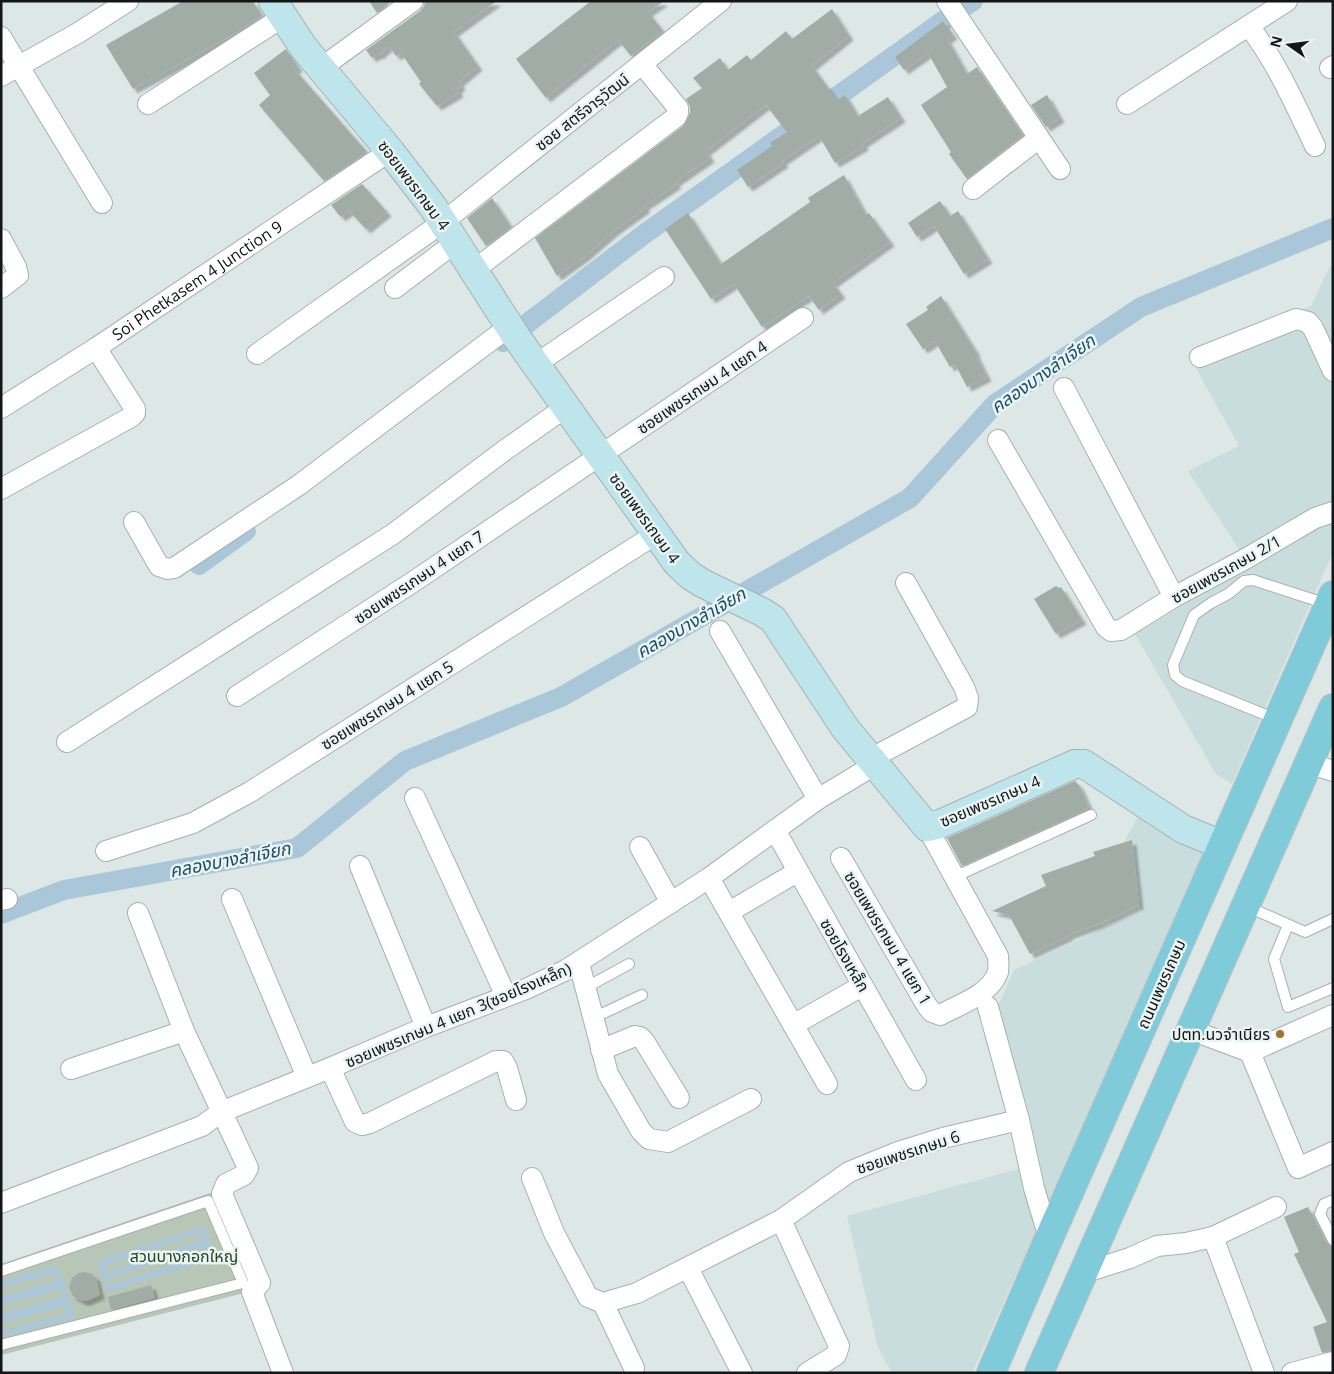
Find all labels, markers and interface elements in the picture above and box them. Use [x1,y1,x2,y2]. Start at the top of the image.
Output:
north arrow [1264,20,1314,70]
text: N [1265,34,1286,50]
street label: ซอย สตรีจารุวัฒน์ [530,68,634,156]
street label: ซอยเพชรเกษม 4 [373,135,455,235]
street label: Soi Phetkasem 4 Junction 9 [107,215,287,345]
water label: คลองบางลำเจียก [985,328,1101,418]
street label: ซอยเพชรเกษม 4 แยก 4 [633,335,771,439]
street label: ซอยเพชรเกษม 4 [605,468,685,568]
street label: ซอยเพชรเกษม 4 แยก 7 [350,525,488,629]
street label: ซอยเพชรเกษม 2/1 [1167,530,1285,608]
water label: คลองบางลำเจียก [631,580,751,663]
street label: ซอยเพชรเกษม 4 แยก 5 [316,655,458,755]
street label: ซอยเพชรเกษม 4 [936,770,1044,832]
water label: คลองบางลำเจียก [167,835,293,882]
street label: ซอยเพชรเกษม 4 แยก 1 [839,867,937,1009]
street label: ซอยโรงเหล็ก [815,914,875,996]
street label: ถนนเพชรเกษม [1131,936,1191,1032]
street label: ซอยเพชรเกษม 4 แยก 3(ซอยโรงเหล็ก) [342,957,575,1073]
place label: ปตท.นวจำเนียร [1172,1023,1270,1045]
marker: ปตท.นวจำเนียร [1274,1028,1286,1040]
street label: ซอยเพชรเกษม 6 [854,1125,962,1179]
park label: สวนบางกอกใหญ่ [130,1245,238,1267]

